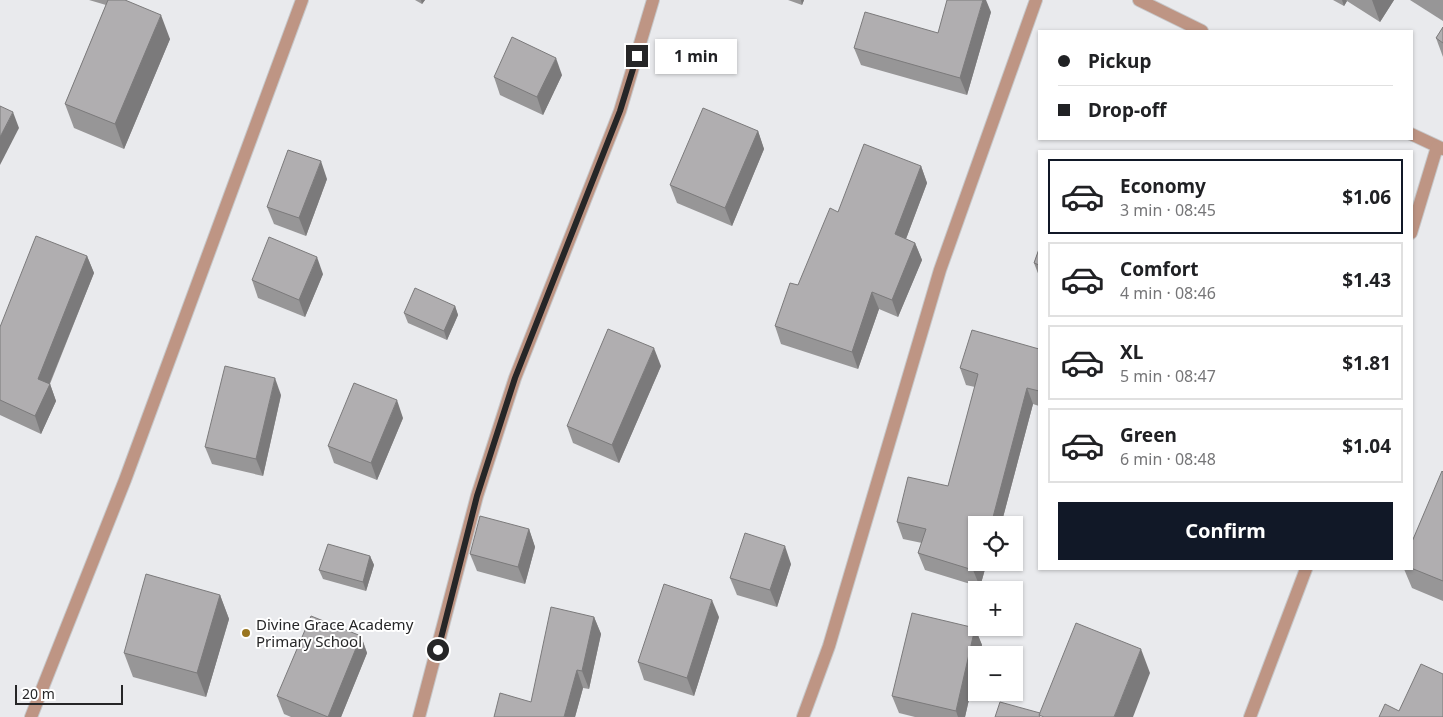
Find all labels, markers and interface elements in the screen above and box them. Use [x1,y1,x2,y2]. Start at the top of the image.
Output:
callout: 1 min [654,38,737,74]
route end [626,45,648,67]
text: 1 min [674,45,718,67]
text: Pickup [1088,48,1151,74]
text: Drop-off [1088,97,1167,123]
text: Economy [1120,173,1206,199]
icon: car [1060,174,1105,219]
text: $1.06 [1342,184,1391,210]
text: 3 min · 08:45 [1120,199,1216,221]
text: Comfort [1120,256,1199,282]
icon: car [1060,257,1105,302]
text: $1.43 [1342,267,1391,293]
text: 4 min · 08:46 [1120,282,1216,304]
text: XL [1120,339,1143,365]
icon: car [1060,340,1105,385]
text: $1.81 [1342,350,1391,376]
text: 5 min · 08:47 [1120,365,1216,387]
text: Green [1120,422,1177,448]
icon: car [1060,423,1105,468]
text: $1.04 [1342,433,1391,459]
text: 6 min · 08:48 [1120,448,1216,470]
button: Confirm [1058,502,1393,560]
map controls [968,516,1023,701]
button: locate [968,516,1023,571]
button: + [968,581,1023,636]
place label: Divine Grace Academy Primary School [256,614,414,651]
marker: Divine Grace Academy Primary School [240,627,252,639]
route start [427,639,449,661]
button: − [968,646,1023,701]
scale bar [15,682,122,705]
text: 20 m [22,684,55,703]

